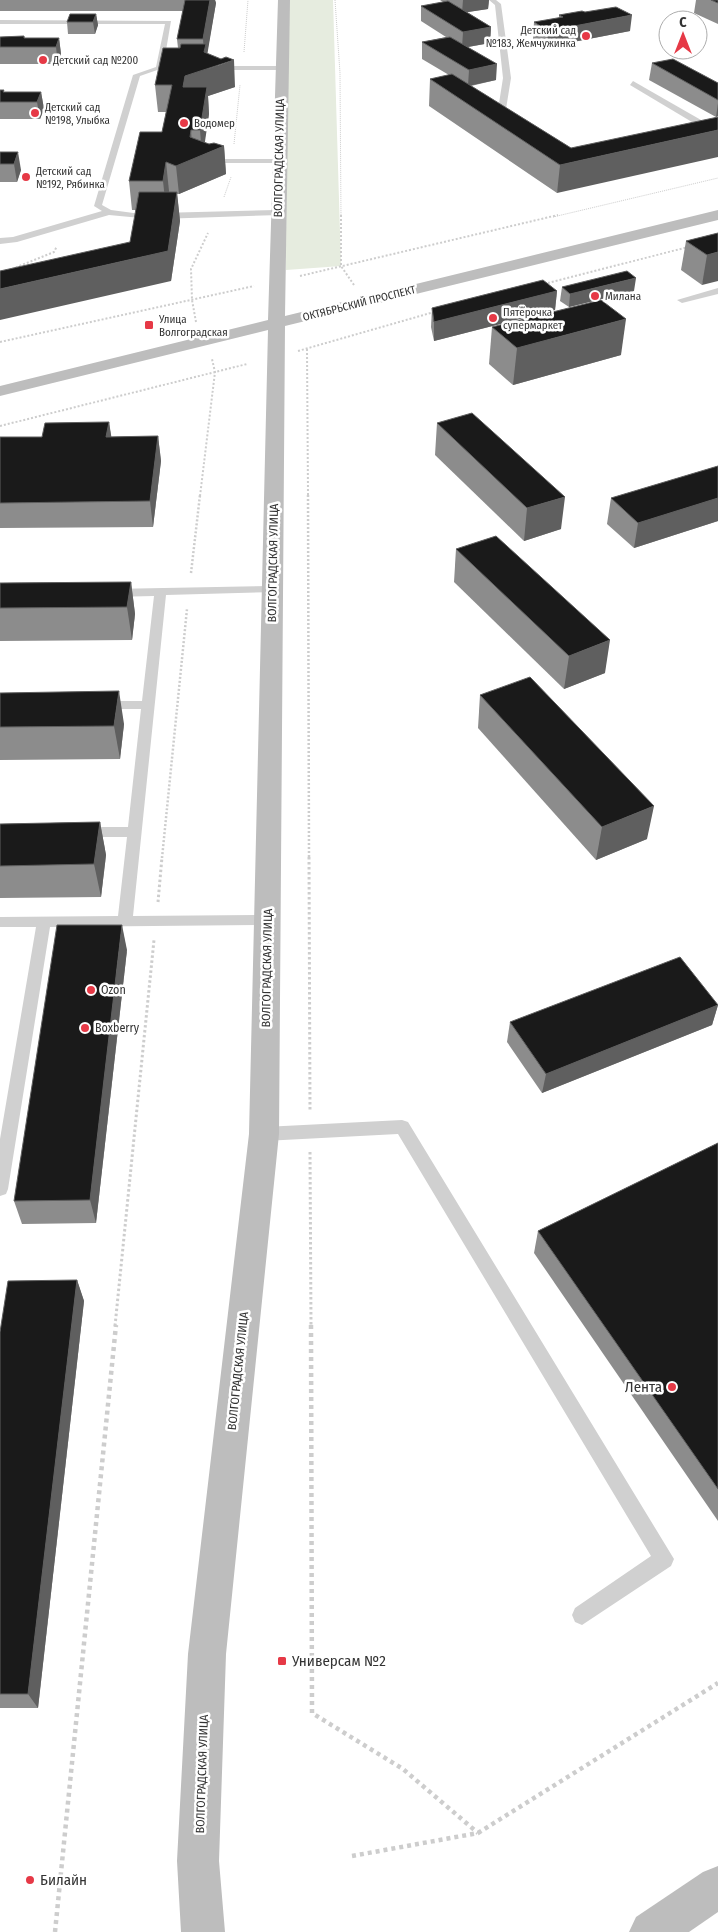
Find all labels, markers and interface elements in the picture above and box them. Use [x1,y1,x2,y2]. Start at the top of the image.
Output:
north arrow [658,10,708,60]
text: С [679,14,687,31]
place label: Детский сад №183, Жемчужинка [486,24,576,50]
marker: Детский сад №183, Жемчужинка [580,30,592,42]
marker: Детский сад №200 [37,54,49,66]
place label: Детский сад №200 [52,54,139,67]
street label: ВОЛГОГРАДСКАЯ УЛИЦА [271,98,287,218]
place label: Детский сад №198, Улыбка [44,101,110,127]
marker: Детский сад №198, Улыбка [29,107,41,119]
marker: Водомер [178,117,190,129]
place label: Водомер [194,117,235,130]
place label: Детский сад №192, Рябинка [35,165,105,191]
marker: Детский сад №192, Рябинка [20,171,32,183]
street label: ОКТЯБРЬСКИЙ ПРОСПЕКТ [301,283,418,324]
marker: Милана [589,290,601,302]
place label: Милана [605,290,641,303]
place label: Пятёрочка супермаркет [503,306,563,332]
marker: Пятёрочка супермаркет [487,312,499,324]
place label: Улица Волгоградская [158,313,228,339]
marker: Улица Волгоградская [143,319,155,331]
street label: ВОЛГОГРАДСКАЯ УЛИЦА [265,503,281,623]
street label: ВОЛГОГРАДСКАЯ УЛИЦА [259,908,275,1028]
place label: Ozon [101,983,126,997]
marker: Ozon [85,984,97,996]
place label: Boxberry [95,1021,140,1035]
marker: Boxberry [79,1022,91,1034]
street label: ВОЛГОГРАДСКАЯ УЛИЦА [225,1310,251,1431]
place label: Лента [625,1378,662,1396]
marker: Лента [666,1381,678,1393]
place label: Универсам №2 [291,1652,386,1670]
marker: Универсам №2 [276,1655,288,1667]
street label: ВОЛГОГРАДСКАЯ УЛИЦА [193,1714,211,1834]
place label: Билайн [40,1871,87,1889]
marker: Билайн [24,1874,36,1886]

